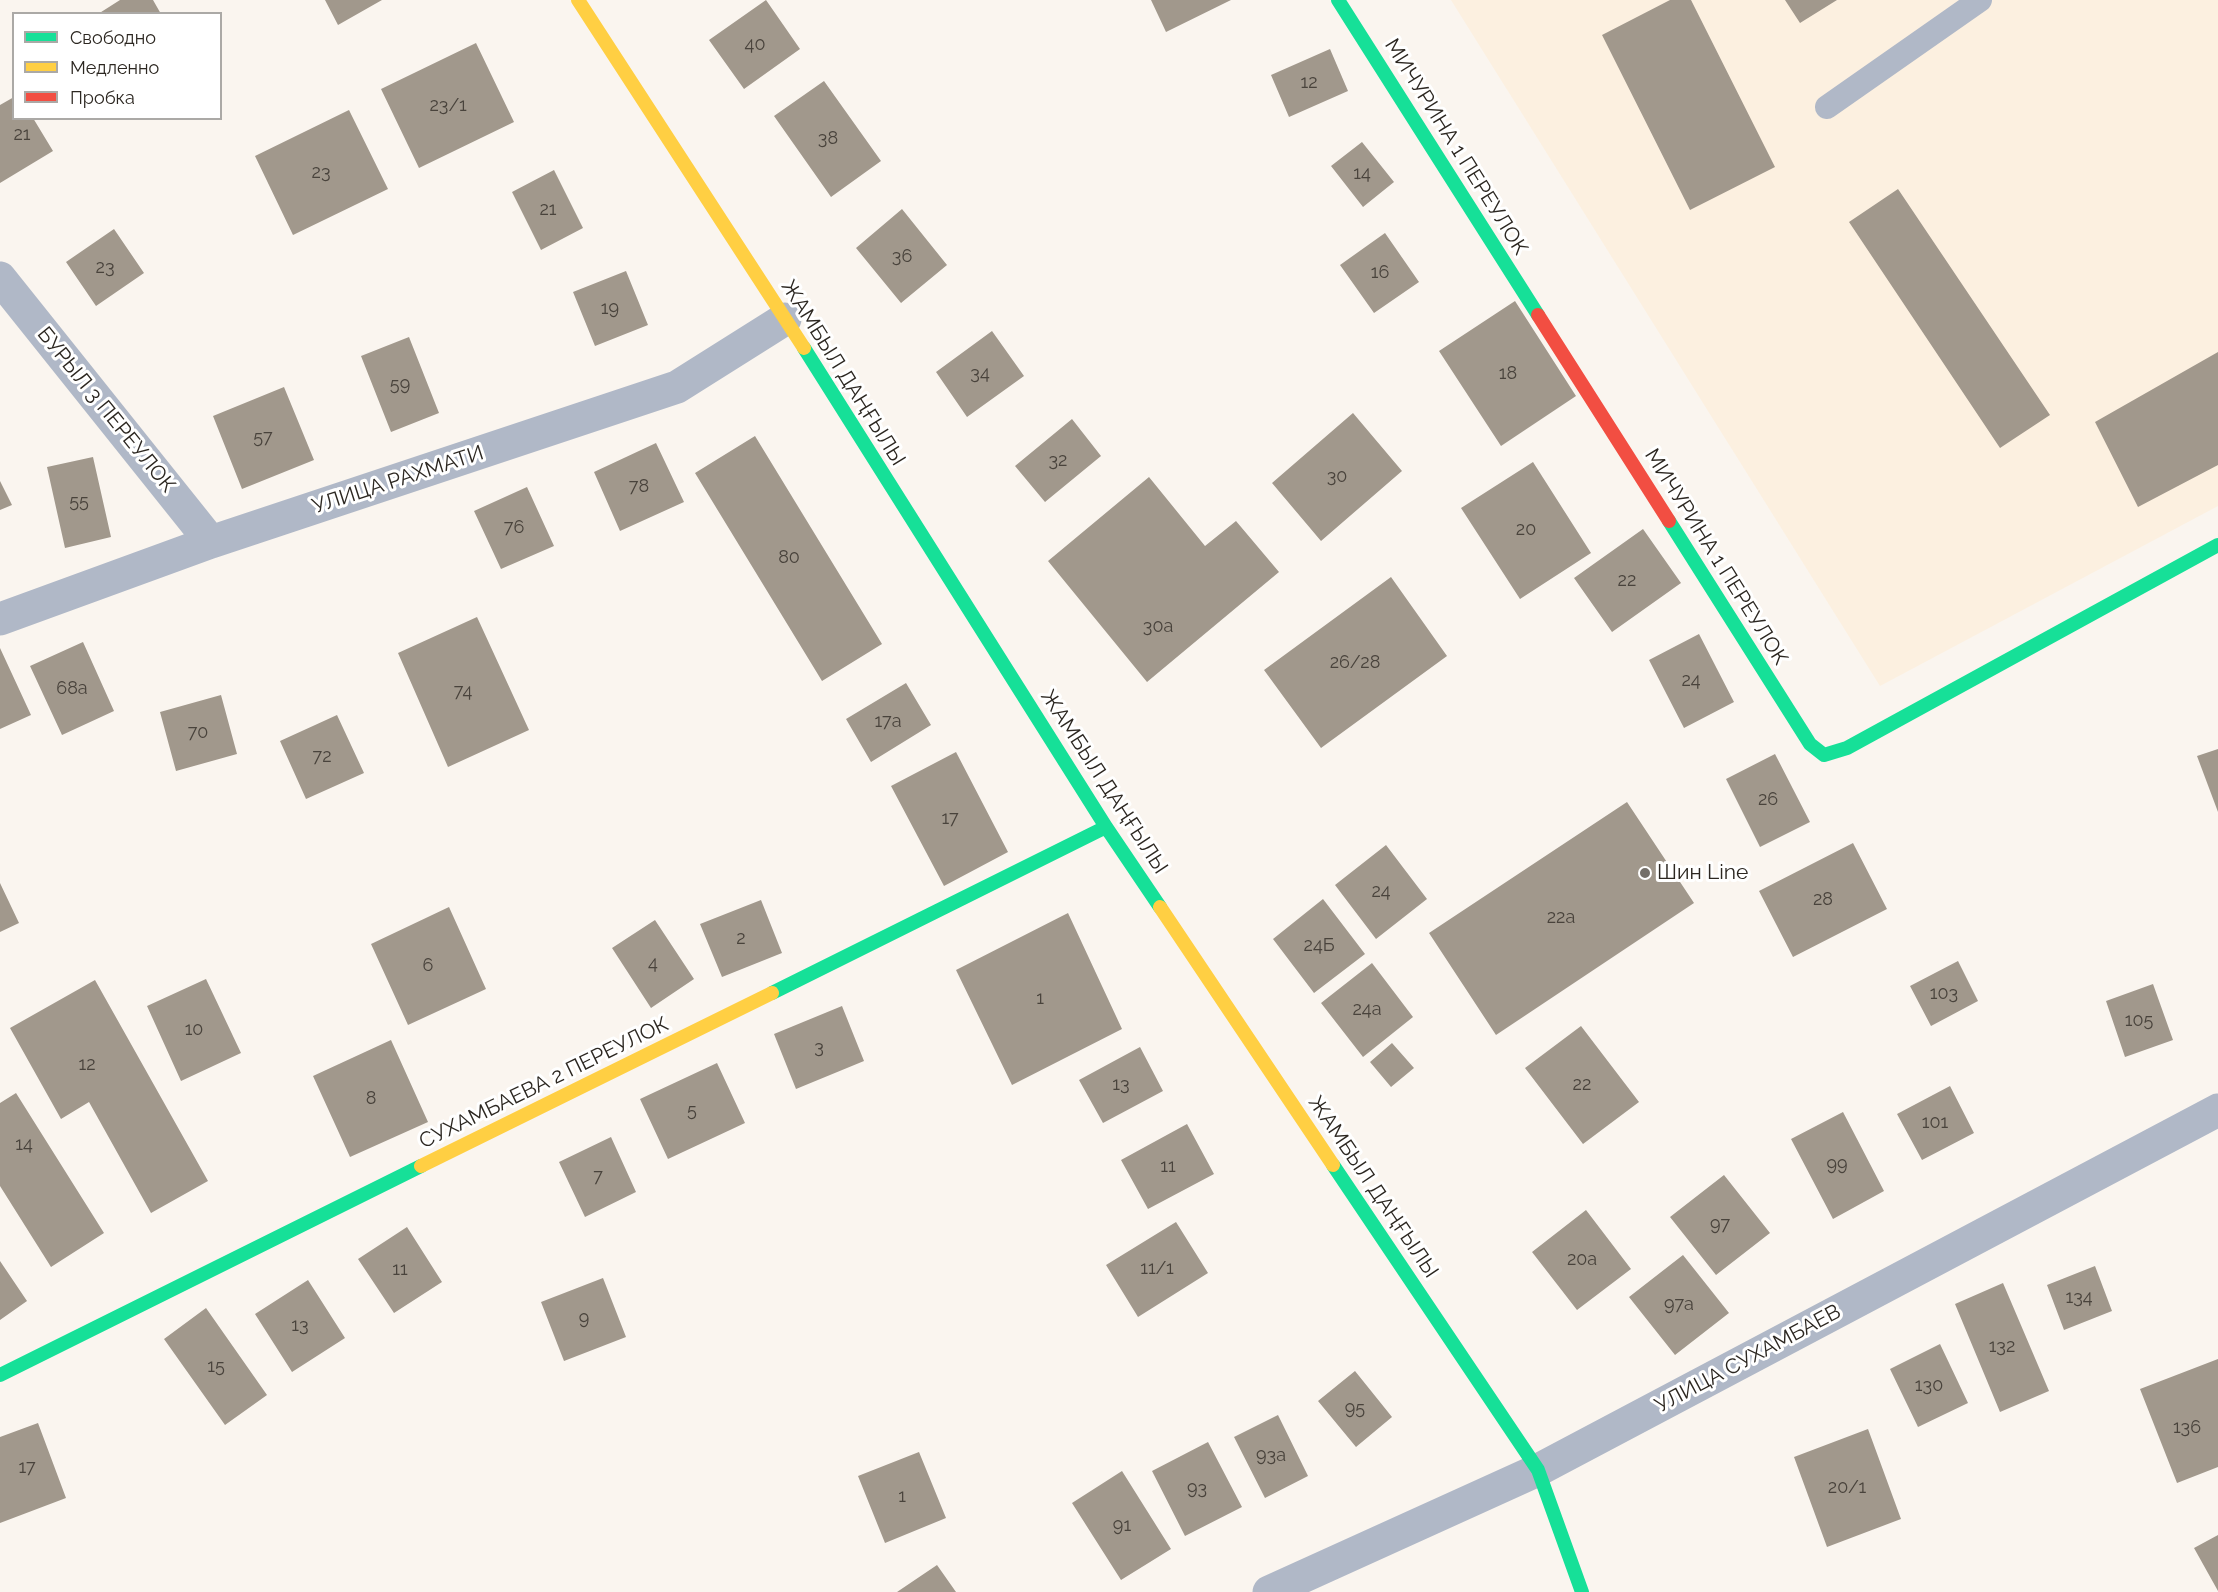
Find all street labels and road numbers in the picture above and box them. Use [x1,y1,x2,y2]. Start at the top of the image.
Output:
street label: МИЧУРИНА 1 ПЕРЕУЛОК [1379,34,1533,260]
street label: ЖАМБЫЛ ДАҢҒЫЛЫ [776,275,910,471]
street label: БУРЫЛ 3 ПЕРЕУЛОК [31,322,181,498]
street label: УЛИЦА РАХМАТИ [309,440,487,520]
street label: МИЧУРИНА 1 ПЕРЕУЛОК [1639,444,1793,670]
street label: ЖАМБЫЛ ДАҢҒЫЛЫ [1035,685,1173,879]
street label: СУХАМБАЕВА 2 ПЕРЕУЛОК [415,1012,673,1154]
street label: ЖАМБЫЛ ДАҢҒЫЛЫ [1303,1091,1443,1283]
street label: УЛИЦА СУХАМБАЕВ [1651,1299,1845,1419]

